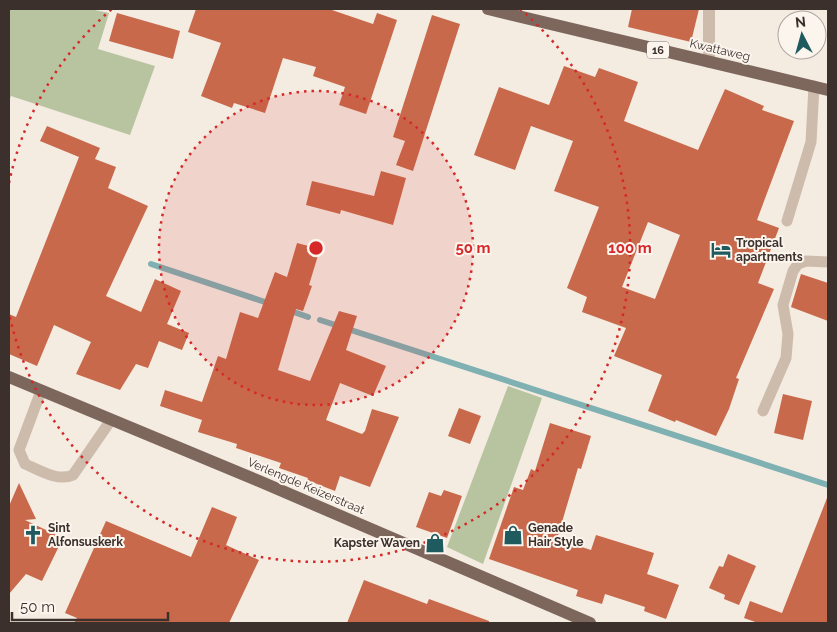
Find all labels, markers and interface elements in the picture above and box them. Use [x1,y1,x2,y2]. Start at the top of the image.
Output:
north arrow [777,10,827,60]
text: N [794,14,807,31]
street label: Kwattaweg [688,36,752,64]
road number: 16 [647,42,669,58]
place label: Tropical apartments [736,236,803,264]
centre of rings [307,239,325,257]
text: 50 m [455,239,491,257]
text: 100 m [608,239,652,257]
hotel icon: Tropical apartments [710,239,732,261]
street label: Verlengde Keizerstraat [245,455,367,517]
place label: Sint Alfonsuskerk [48,521,123,549]
place label: Genade Hair Style [528,521,583,549]
church icon: Sint Alfonsuskerk [22,524,44,546]
shop icon: Genade Hair Style [502,524,524,546]
shop icon: Kapster Waven [424,532,446,554]
place label: Kapster Waven [334,536,420,550]
scale bar [12,590,169,622]
text: 50 m [20,598,55,616]

